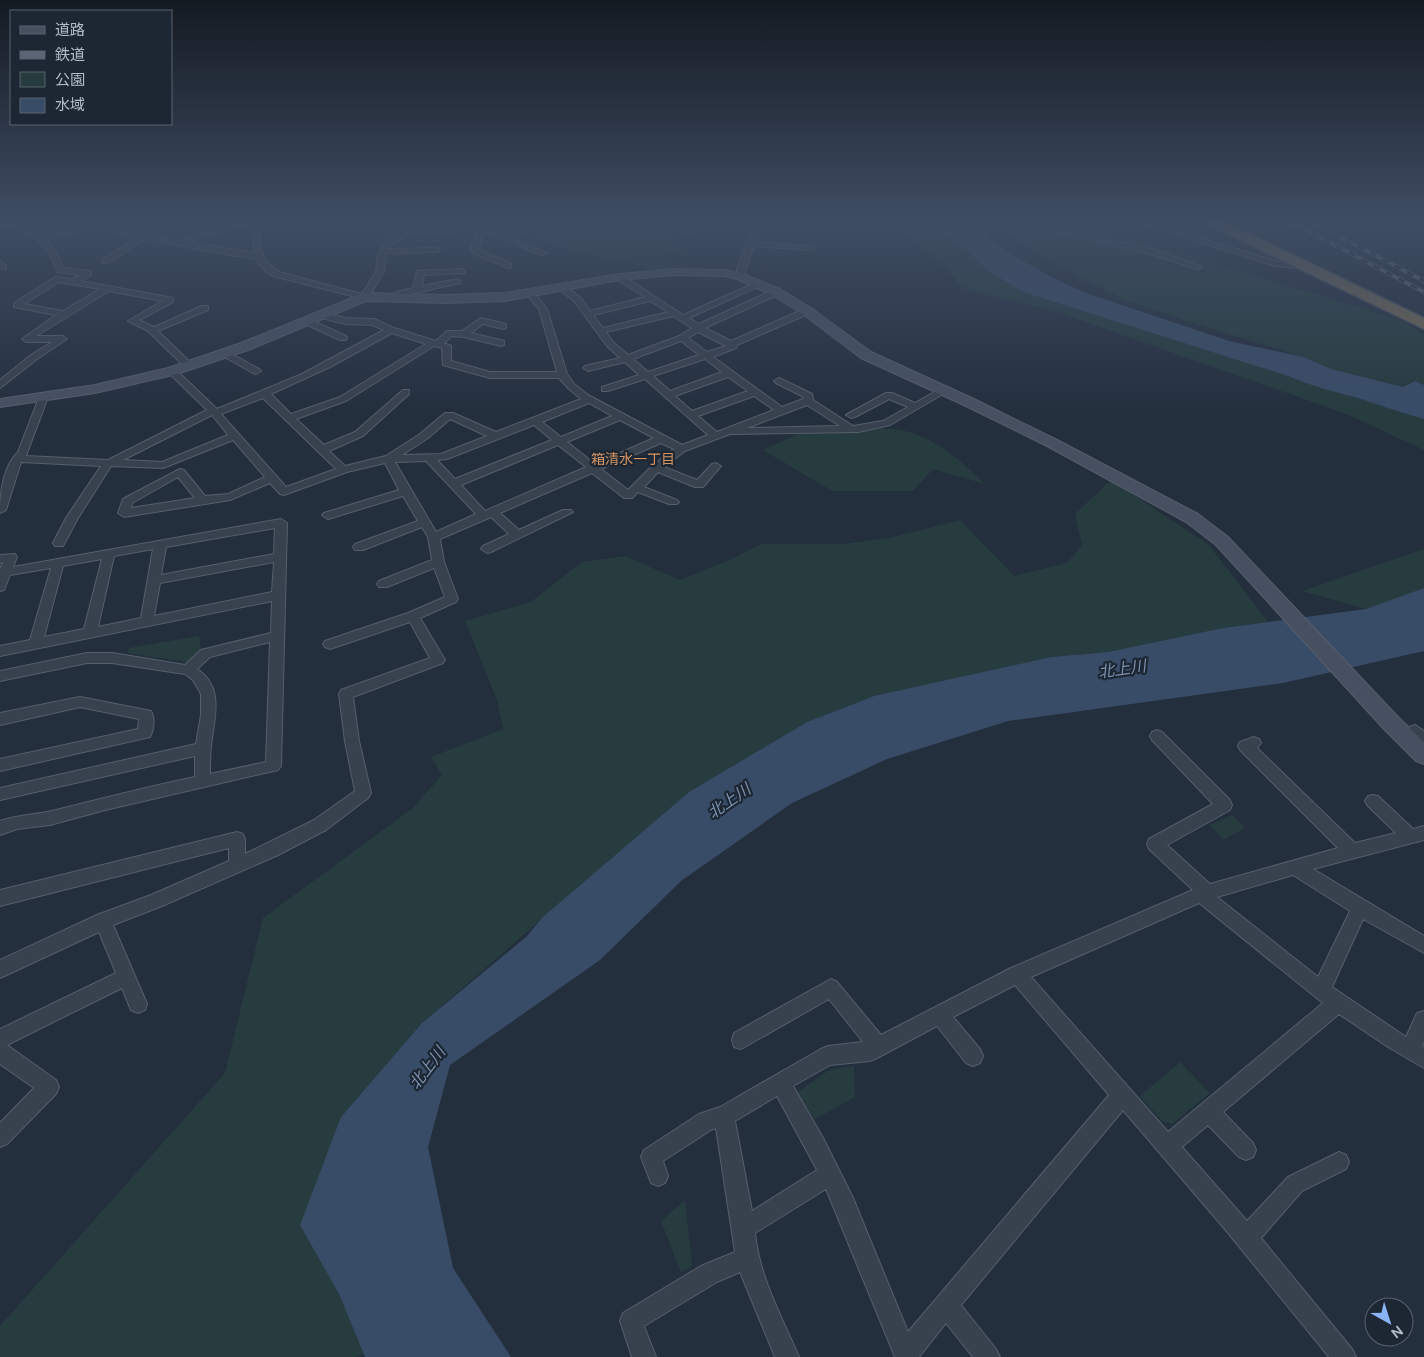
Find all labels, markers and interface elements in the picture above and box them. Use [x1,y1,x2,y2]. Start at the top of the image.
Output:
legend [10,10,172,125]
text: 道路 [55,20,85,40]
text: 鉄道 [55,45,85,65]
text: 公園 [55,70,85,90]
text: 水域 [55,95,85,115]
district label: 箱清水一丁目 [591,450,675,468]
water label: 北上川 [1097,655,1149,683]
water label: 北上川 [703,777,756,823]
water label: 北上川 [404,1041,451,1093]
north arrow [1364,1297,1414,1347]
text: N [1388,1322,1407,1342]

